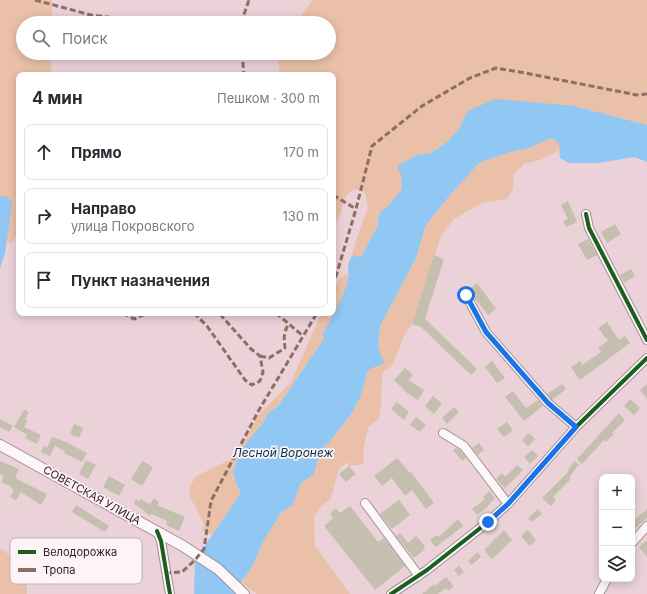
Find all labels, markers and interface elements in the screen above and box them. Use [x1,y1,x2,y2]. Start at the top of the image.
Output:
search box [16,16,336,60]
icon: search [30,27,52,49]
text: Поиск [62,29,108,48]
text: 4 мин [32,88,83,108]
text: Пешком · 300 m [217,90,320,106]
icon: ahead [33,141,55,163]
text: Прямо [71,143,122,162]
text: 170 m [283,144,319,160]
text: Направо [71,199,136,218]
icon: right [33,205,55,227]
text: 130 m [282,208,319,224]
text: улица Покровского [71,218,194,234]
icon: arrive [33,269,55,291]
text: Пункт назначения [71,271,210,290]
route start [457,286,475,304]
water label: Лесной Воронеж [233,445,334,460]
street label: СОВЕТСКАЯ УЛИЦА [41,462,143,528]
map controls [599,474,635,582]
button: + [599,474,635,510]
button: − [599,510,635,546]
route end [479,513,497,531]
legend [10,538,142,584]
text: Велодорожка [43,545,117,559]
button: layers [599,546,635,582]
text: Тропа [43,563,75,577]

